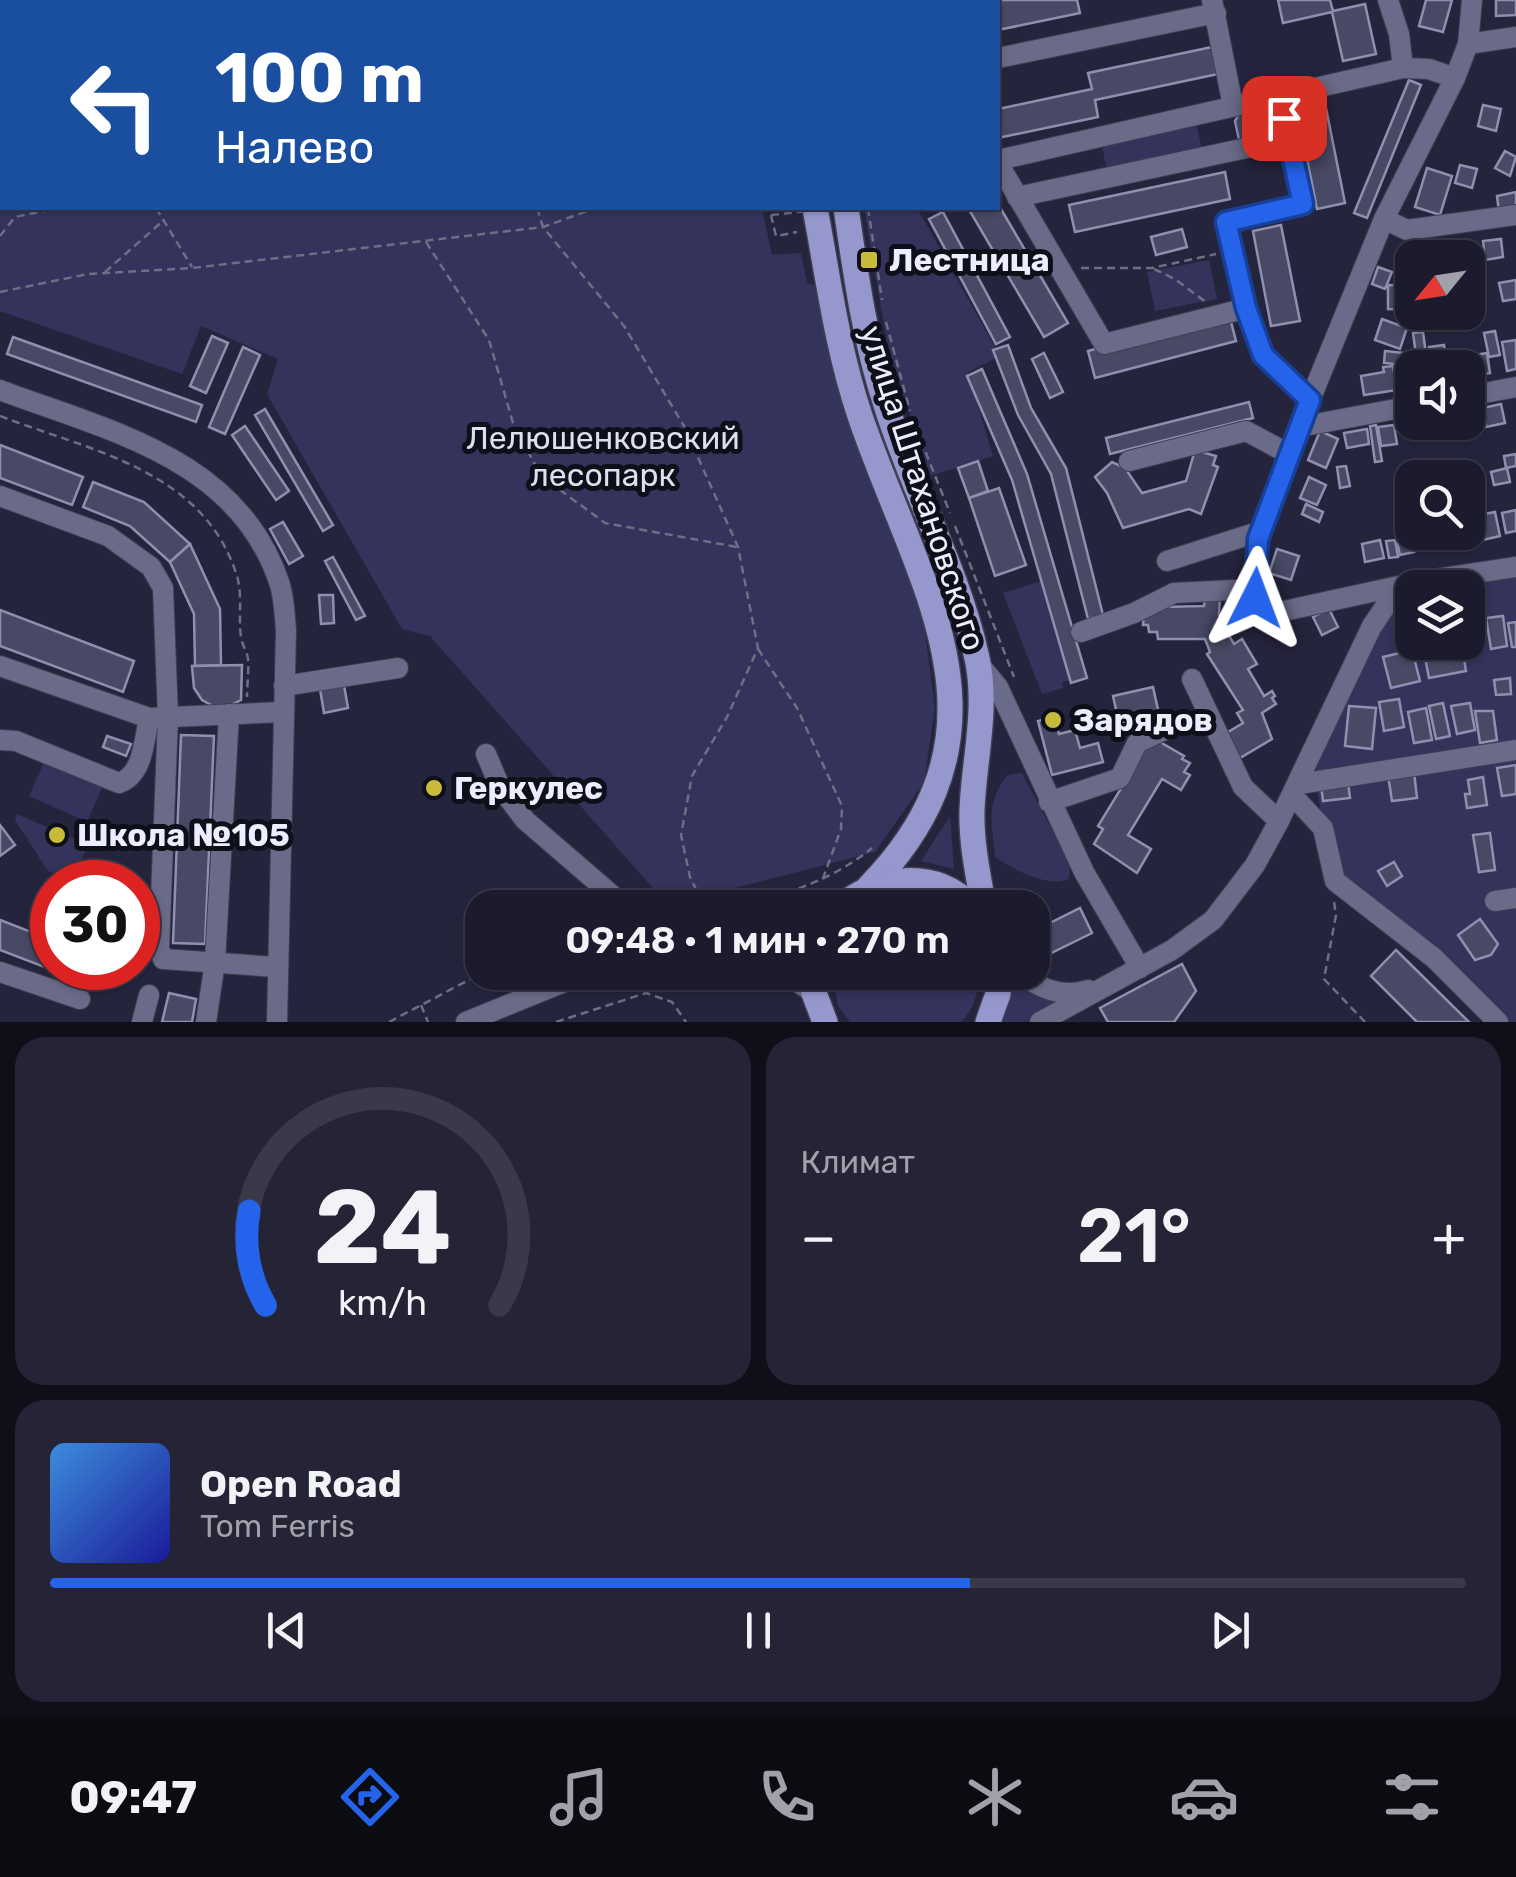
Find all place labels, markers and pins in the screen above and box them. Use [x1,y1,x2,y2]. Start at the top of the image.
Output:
pin [1242,76,1327,161]
place label: Лестница [889,241,1050,279]
marker: Лестница [858,249,880,271]
place label: Зарядов [1073,701,1213,739]
marker: Зарядов [1042,709,1064,731]
place label: Геркулес [454,769,603,807]
marker: Геркулес [423,777,445,799]
place label: Школа №105 [77,816,290,854]
marker: Школа №105 [46,824,68,846]

